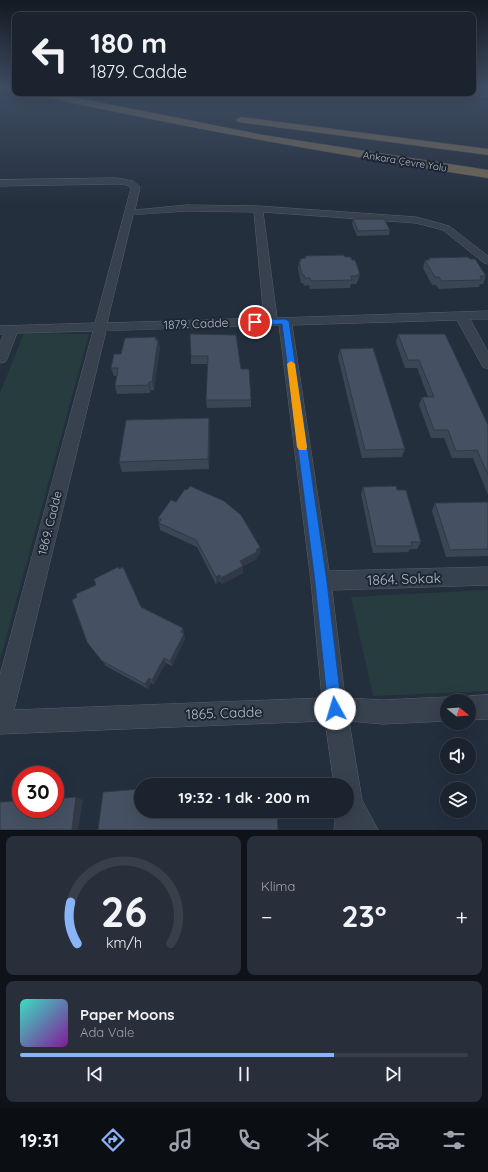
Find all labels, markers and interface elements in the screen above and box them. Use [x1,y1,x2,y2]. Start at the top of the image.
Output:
text: 180 m [90,25,167,60]
icon: left [24,28,76,80]
text: 1879. Cadde [90,60,187,83]
street label: Ankara Çevre Yolu [362,148,448,175]
pin [238,305,272,339]
icon: arrive [244,311,266,333]
street label: 1879. Cadde [163,315,229,332]
street label: 1869. Cadde [34,489,65,556]
street label: 1864. Sokak [367,569,441,589]
position arrow [314,688,356,730]
north arrow [440,694,476,730]
map controls [440,694,476,818]
street label: 1865. Cadde [185,703,263,723]
button: sound [440,738,476,774]
speed limit sign: 30 [12,766,64,818]
button: layers [440,782,476,818]
text: 19:32 · 1 dk · 200 m [178,788,310,807]
text: Klima [261,878,295,894]
text: 26 [100,884,147,936]
text: 23° [342,897,387,935]
text: − [261,903,272,931]
text: + [456,903,468,931]
text: km/h [105,933,142,951]
text: Paper Moons [80,1005,175,1024]
text: Ada Vale [80,1024,134,1040]
icon: previous [84,1063,106,1085]
icon: pause [233,1063,255,1085]
icon: next [382,1063,404,1085]
icon: directions [99,1126,127,1154]
icon: music [167,1126,195,1154]
icon: phone [235,1126,263,1154]
icon: climate [304,1126,332,1154]
icon: car [372,1126,400,1154]
icon: filters [440,1126,468,1154]
text: 19:31 [20,1129,59,1152]

